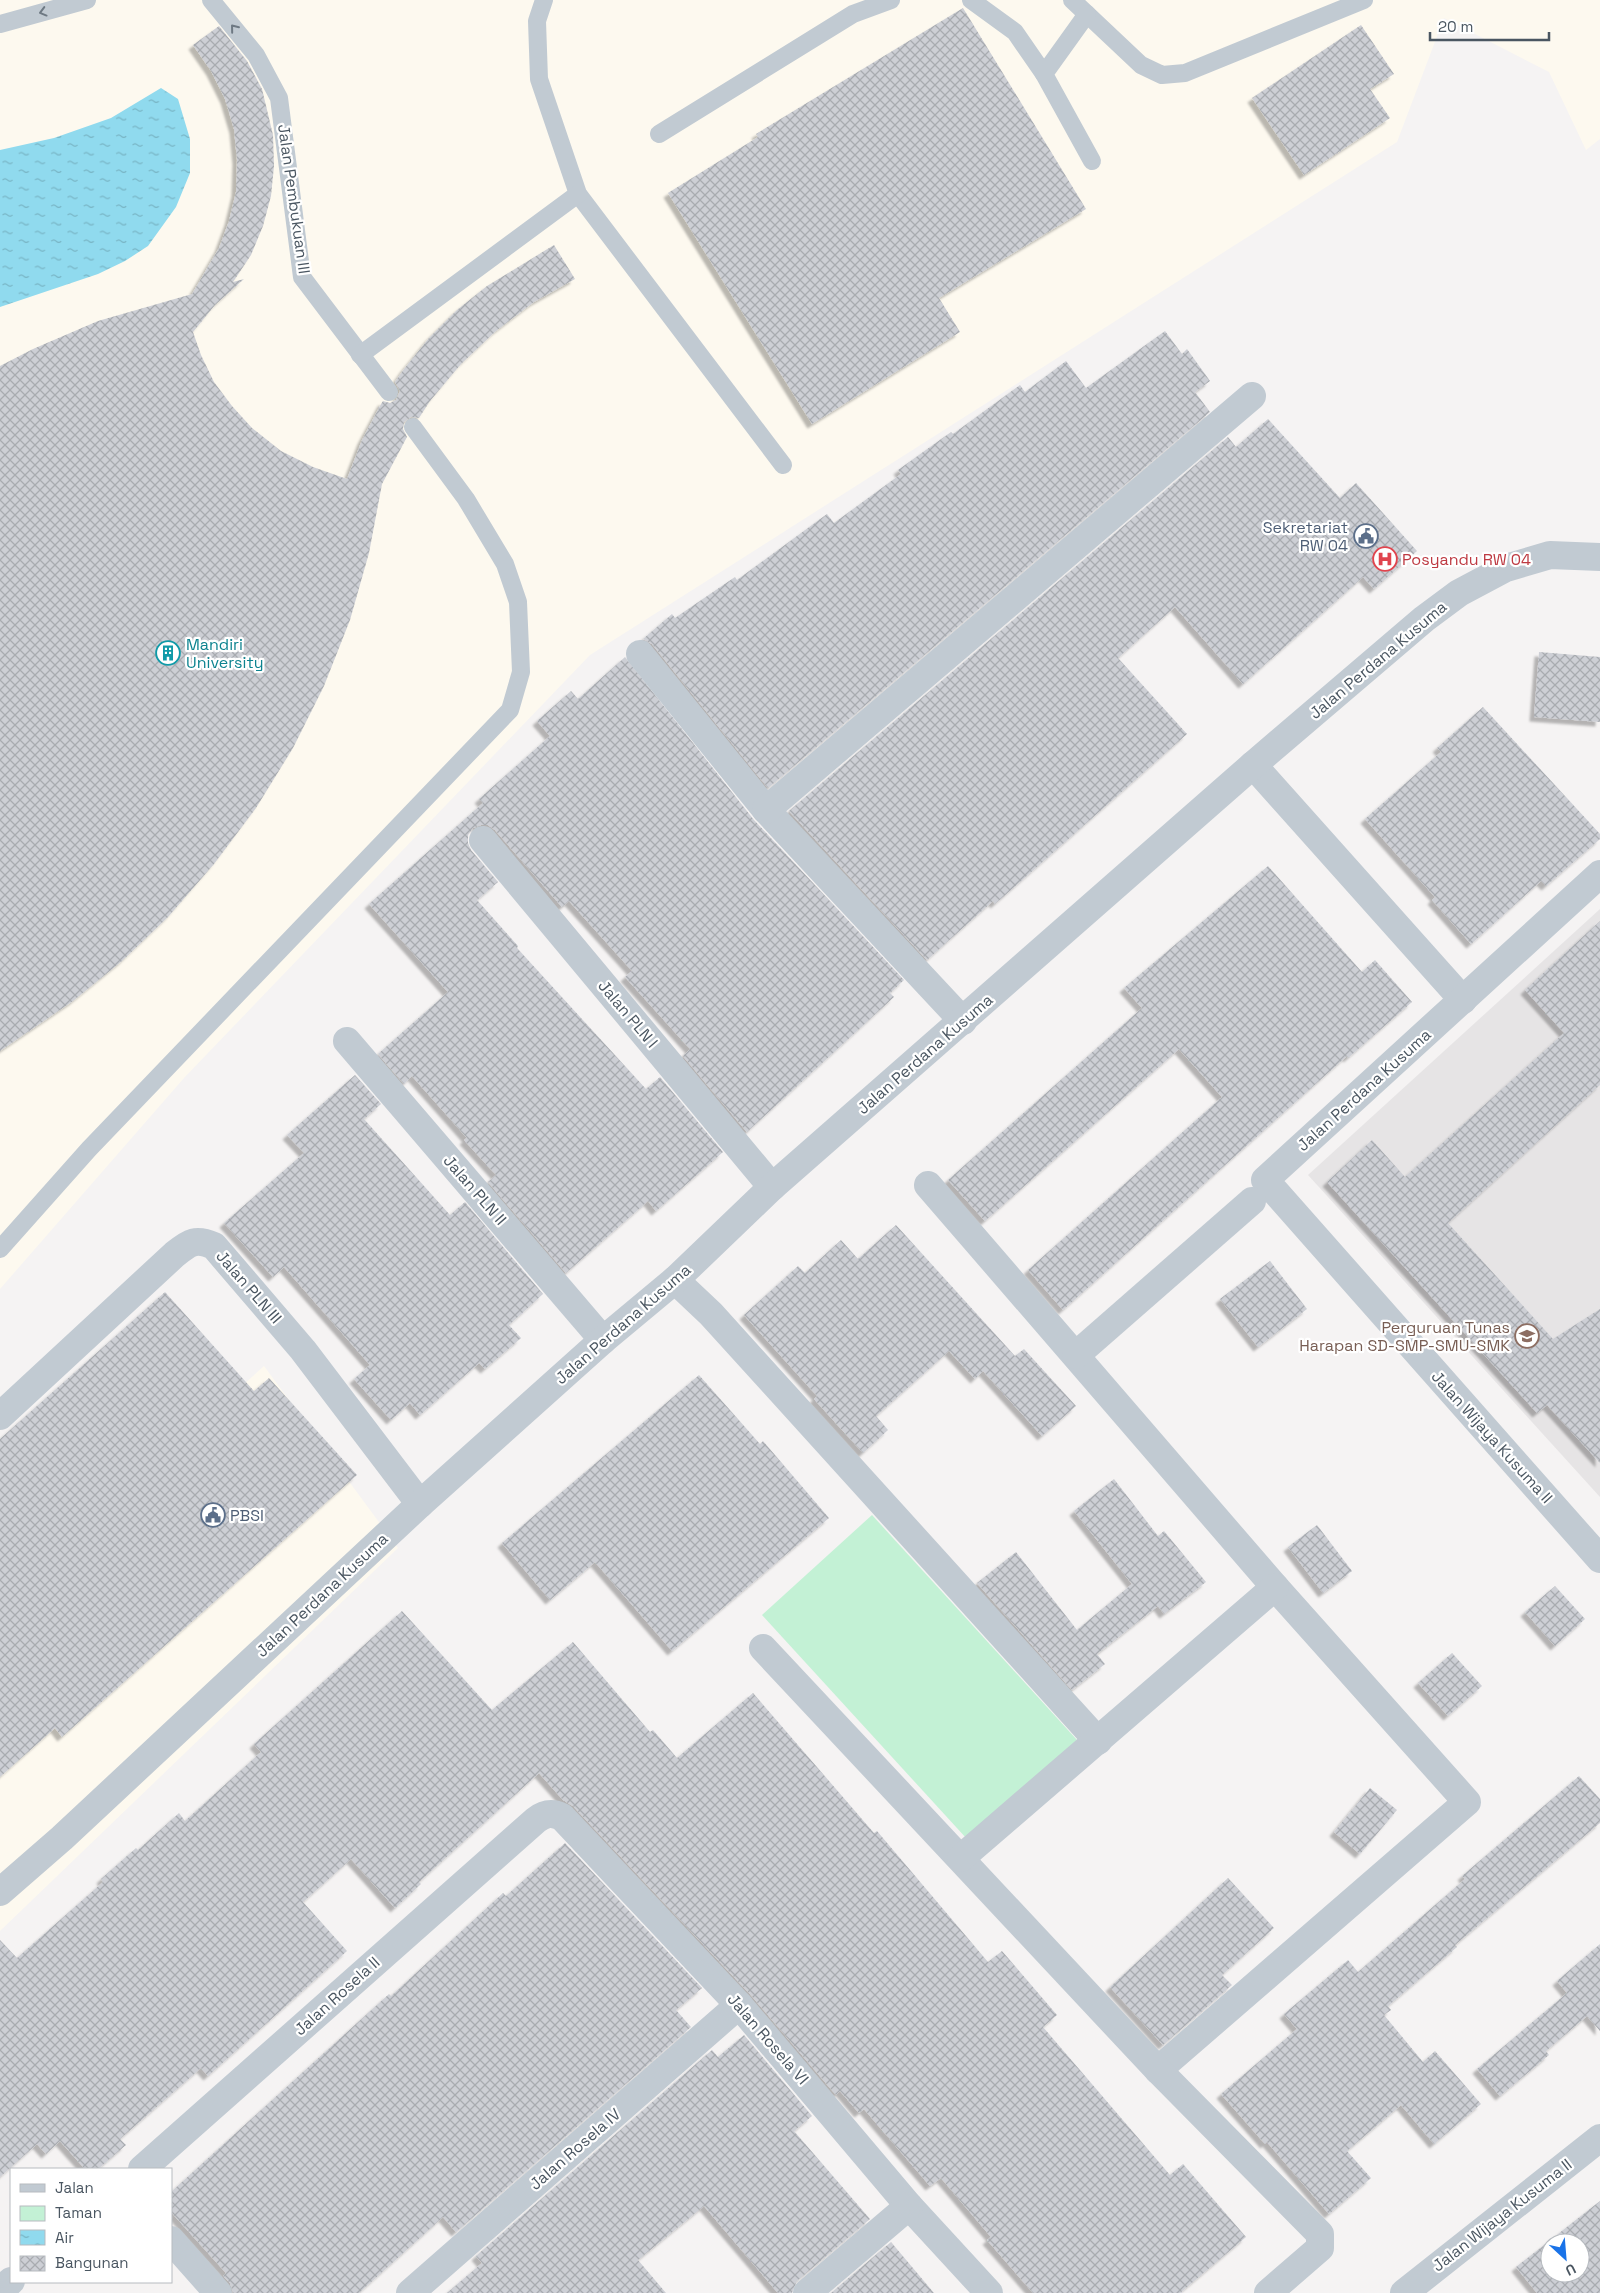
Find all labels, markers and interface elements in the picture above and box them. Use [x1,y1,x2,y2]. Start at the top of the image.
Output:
one-way arrow [39,6,48,17]
scale bar [1430,10,1549,42]
text: 20 m [1438,17,1473,36]
one-way arrow [230,24,239,33]
street label: Jalan Pembukuan III [273,123,315,275]
place label: Sekretariat RW 04 [1263,517,1348,556]
public building icon: Sekretariat RW 04 [1353,523,1379,549]
hospital icon: Posyandu RW 04 [1372,546,1398,572]
place label: Posyandu RW 04 [1402,549,1531,570]
street label: Jalan Perdana Kusuma [1305,596,1451,724]
place label: Mandiri University [186,634,264,673]
building icon: Mandiri University [155,640,181,666]
street label: Jalan PLN I [593,976,663,1052]
street label: Jalan Perdana Kusuma [853,989,997,1119]
street label: Jalan Perdana Kusuma [1293,1024,1435,1156]
street label: Jalan PLN II [439,1151,511,1229]
street label: Jalan PLN III [212,1246,286,1328]
street label: Jalan Perdana Kusuma [551,1259,695,1389]
place label: Perguruan Tunas Harapan SD-SMP-SMU-SMK [1299,1317,1510,1356]
school or university icon: Perguruan Tunas Harapan SD-SMP-SMU-SMK [1514,1323,1540,1349]
street label: Jalan Wijaya Kusuma II [1427,1366,1557,1508]
public building icon: PBSI [200,1502,226,1528]
place label: PBSI [230,1505,264,1526]
street label: Jalan Perdana Kusuma [252,1528,392,1662]
street label: Jalan Rosela II [290,1952,384,2040]
street label: Jalan Rosela VI [723,1989,813,2089]
street label: Jalan Rosela IV [525,2104,625,2194]
street label: Jalan Wijaya Kusuma II [1428,2154,1576,2276]
legend [10,2168,172,2283]
text: Jalan [55,2178,94,2197]
text: Taman [55,2203,102,2222]
text: Air [55,2228,74,2247]
north arrow [1540,2233,1590,2283]
text: Bangunan [55,2253,129,2272]
text: U [1563,2260,1579,2280]

